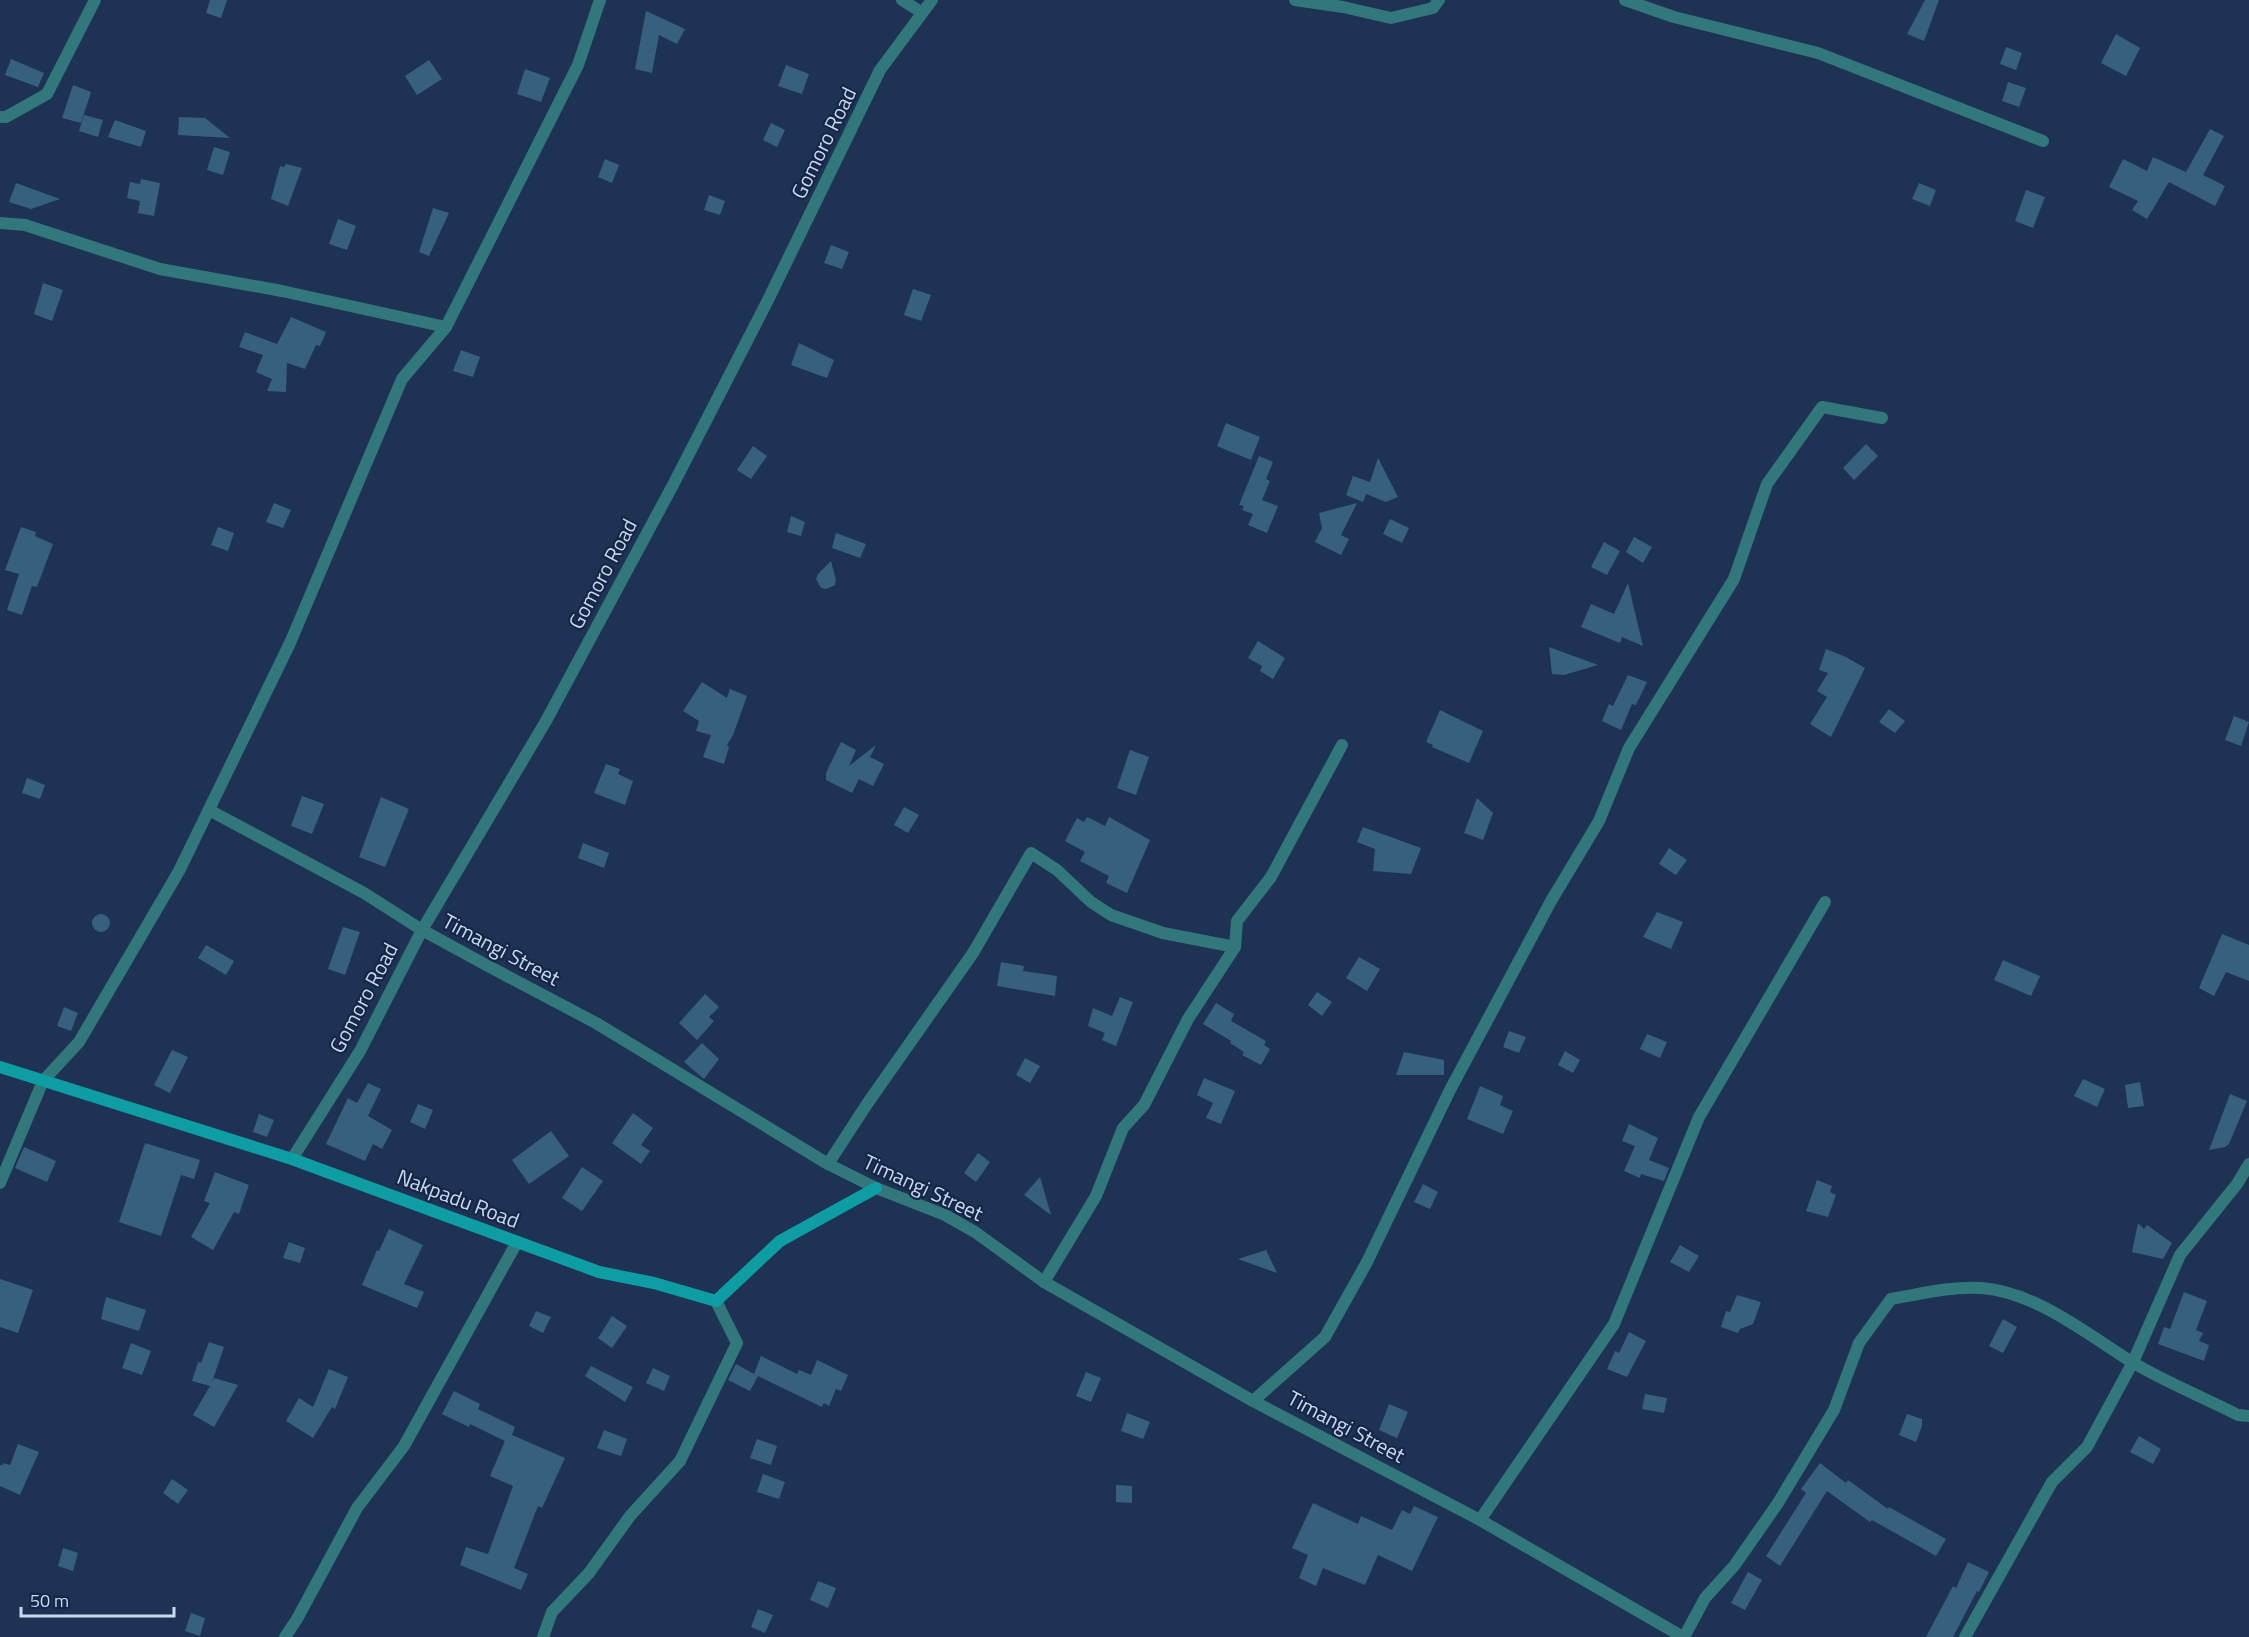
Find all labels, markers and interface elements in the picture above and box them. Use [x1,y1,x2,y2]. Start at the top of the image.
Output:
street label: Gomoro Road [782,81,864,204]
street label: Gomoro Road [560,513,645,634]
street label: Timangi Street [437,905,567,994]
street label: Gomoro Road [321,937,406,1058]
street label: Timangi Street [858,1145,989,1229]
street label: Nakpadu Road [393,1160,524,1236]
street label: Timangi Street [1282,1382,1412,1471]
scale bar [21,1580,174,1618]
text: 50 m [30,1587,69,1614]

